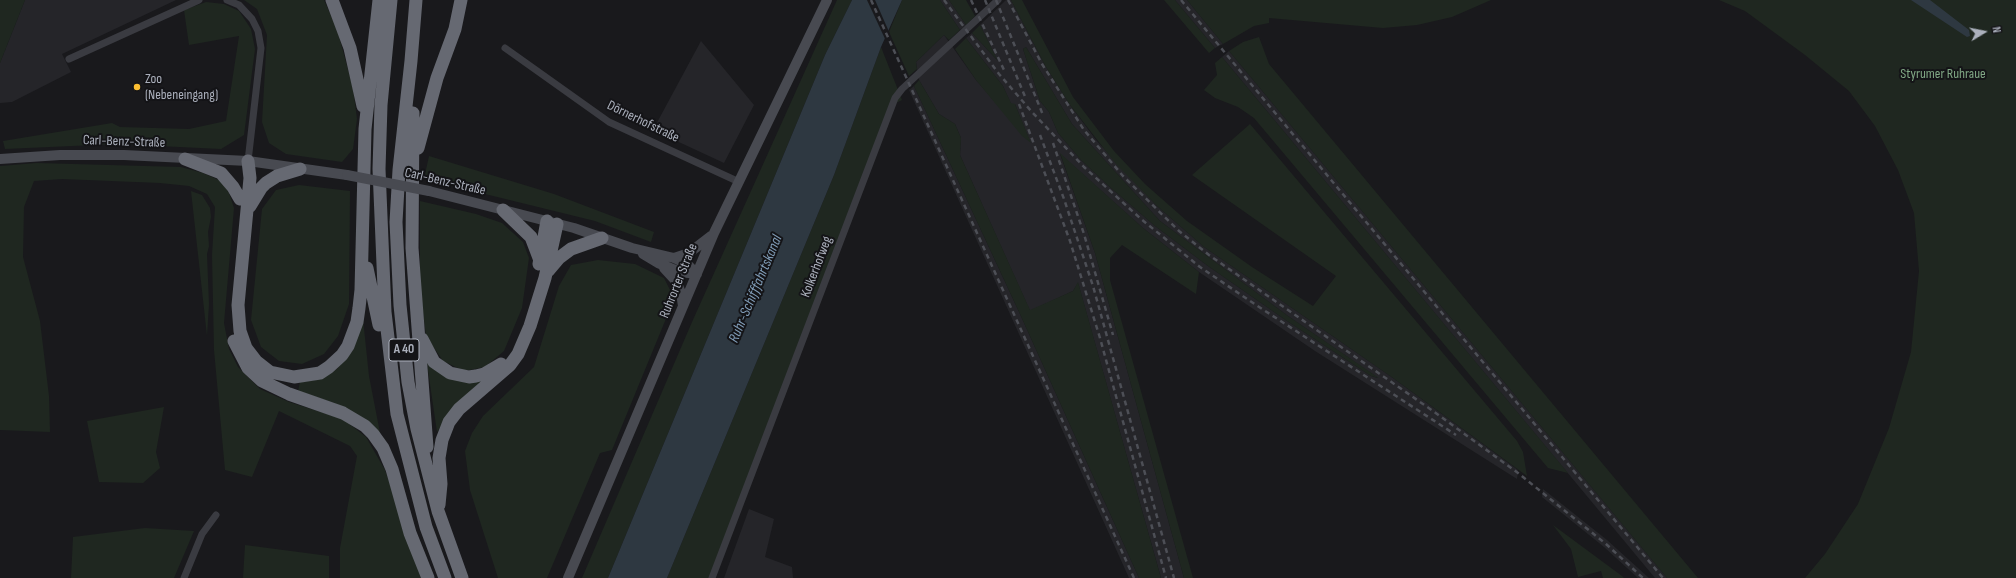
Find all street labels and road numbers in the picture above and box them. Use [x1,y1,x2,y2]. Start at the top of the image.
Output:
street label: Dörnerhofstraße [604,97,682,147]
street label: Carl-Benz-Straße [82,132,166,152]
street label: Carl-Benz-Straße [403,165,487,199]
street label: Kolkerhofweg [798,234,836,300]
street label: Ruhrorter Straße [656,241,702,321]
road number: A 40 [389,339,419,361]

